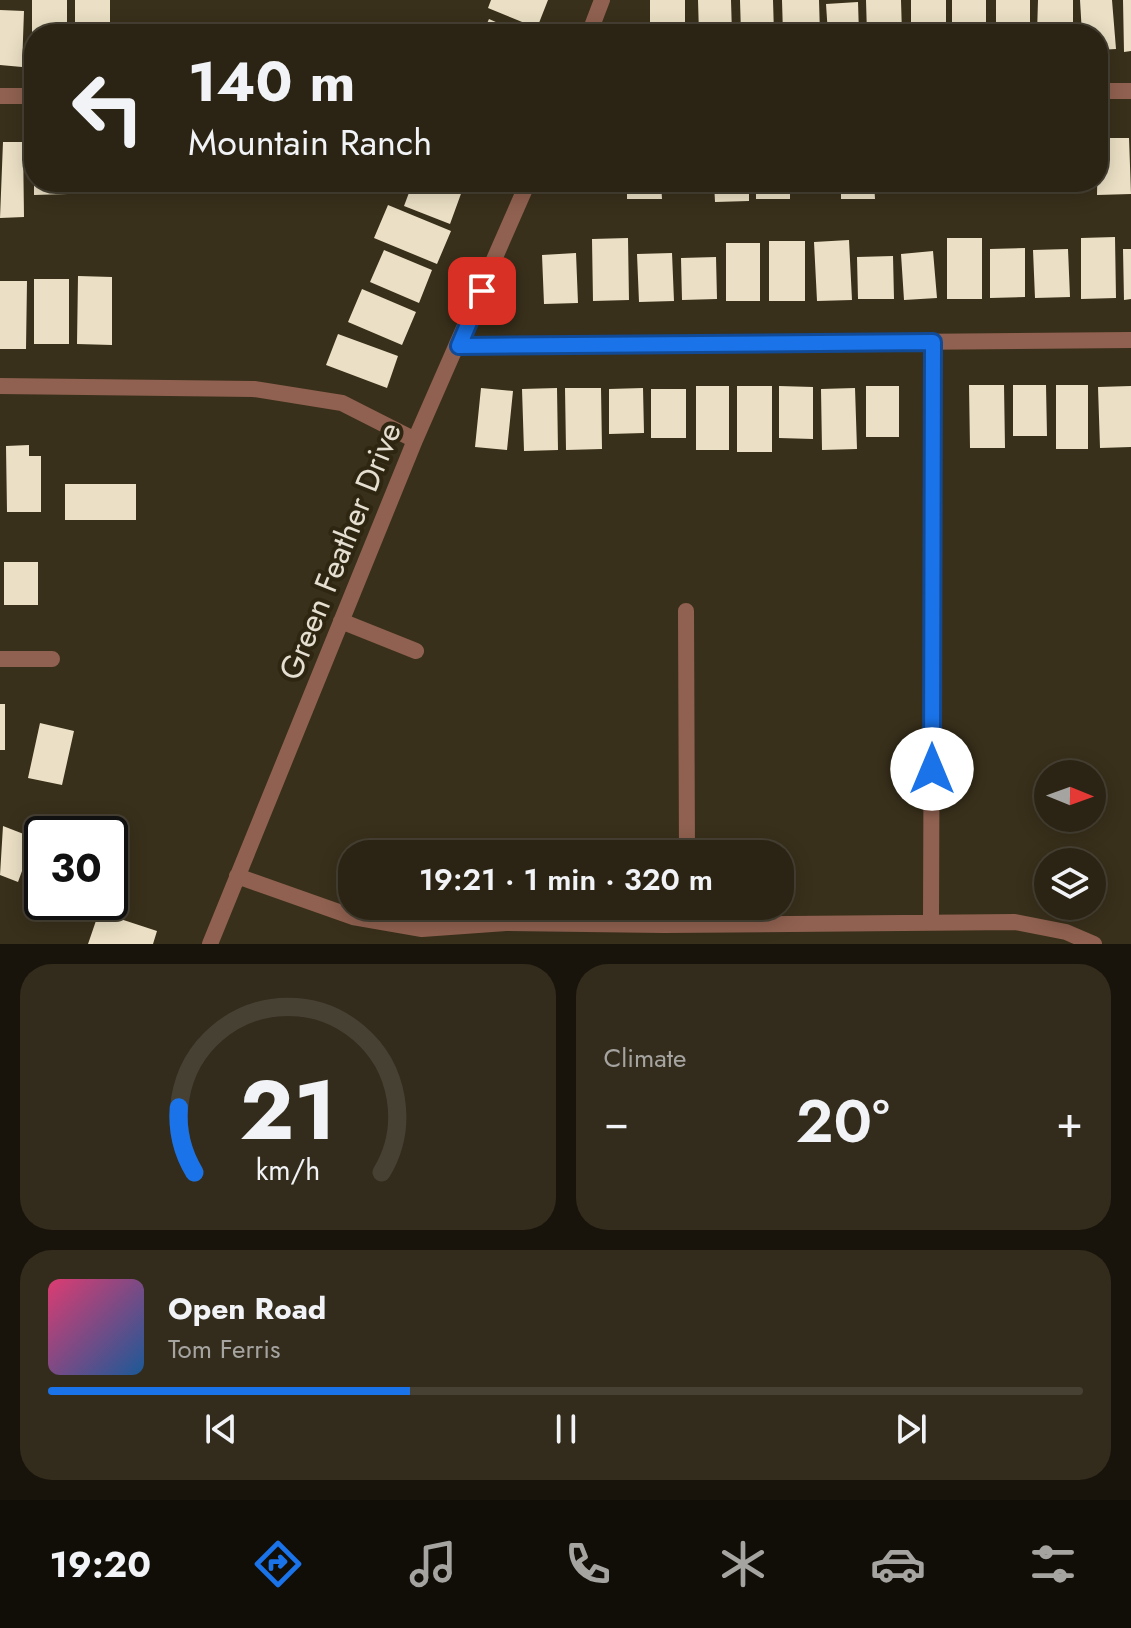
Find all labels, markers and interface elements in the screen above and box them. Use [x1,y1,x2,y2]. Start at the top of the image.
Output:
text: 140 m [188,41,355,122]
icon: left [56,56,160,160]
text: Mountain Ranch [188,116,432,168]
pin [448,257,516,325]
icon: arrive [460,269,504,313]
street label: Green Feather Drive [267,415,413,687]
position arrow [890,727,974,811]
north arrow [1034,760,1106,832]
map controls [1034,760,1106,920]
speed limit sign: 30 [24,816,128,920]
button: layers [1034,848,1106,920]
text: 19:21 · 1 min · 320 m [419,858,713,901]
text: Climate [604,1039,686,1077]
text: 21 [239,1050,336,1170]
text: 20° [796,1078,890,1165]
text: − [604,1090,629,1154]
text: + [1056,1090,1083,1154]
text: km/h [255,1149,320,1191]
text: Open Road [168,1287,326,1330]
text: Tom Ferris [168,1330,280,1368]
icon: previous [199,1407,243,1451]
icon: pause [544,1407,588,1451]
icon: next [889,1407,933,1451]
icon: directions [250,1536,306,1592]
icon: music [405,1536,461,1592]
icon: phone [560,1536,616,1592]
icon: climate [715,1536,771,1592]
icon: car [870,1536,926,1592]
icon: filters [1025,1536,1081,1592]
text: 19:20 [50,1538,151,1590]

